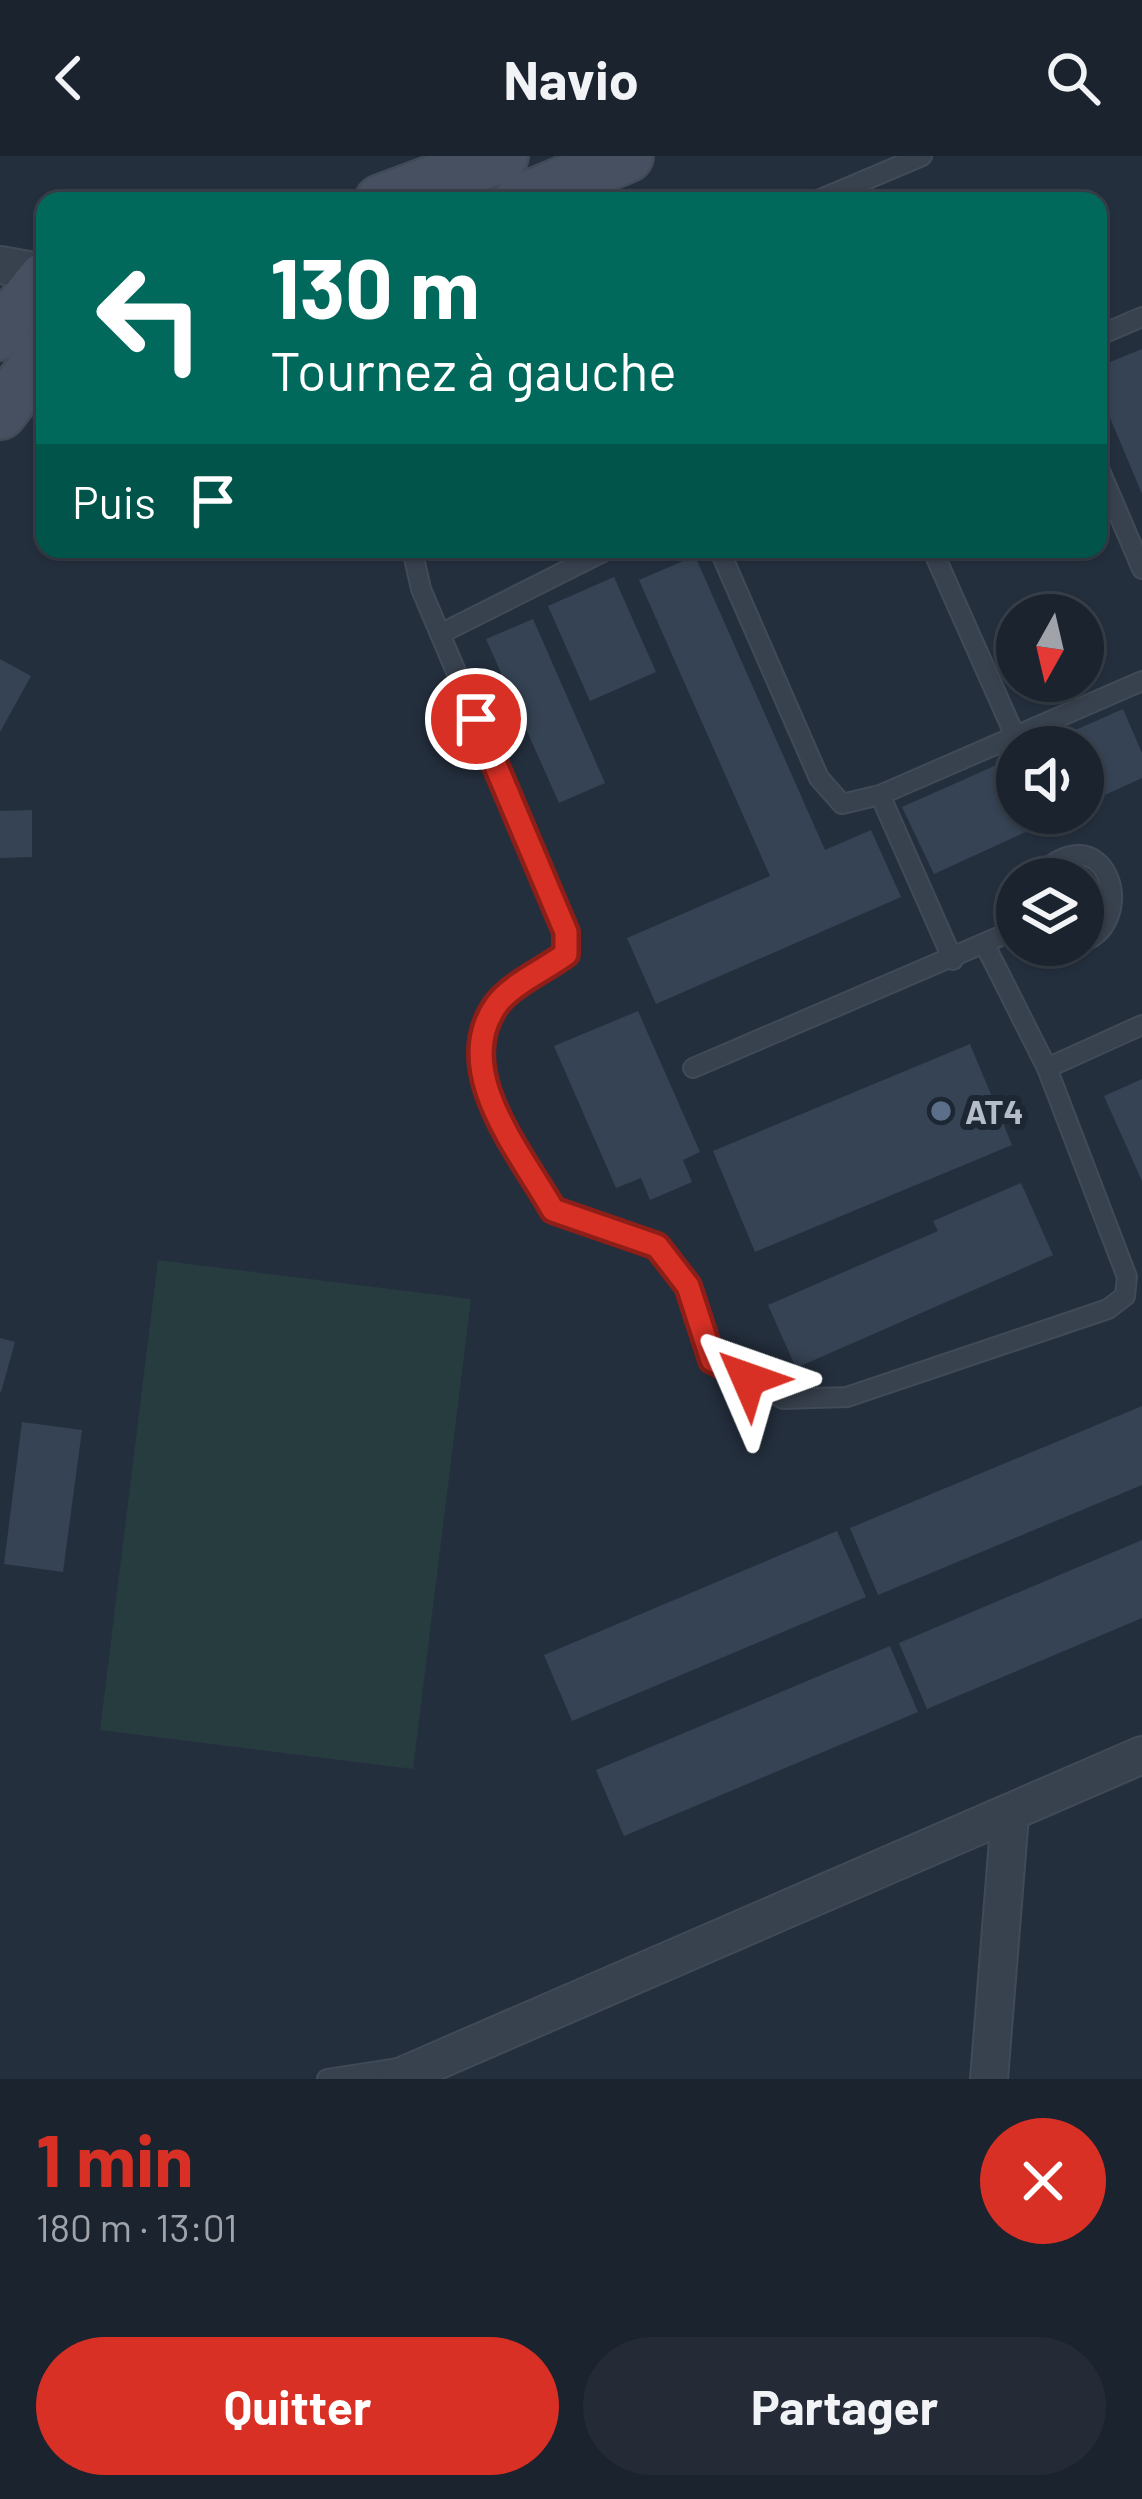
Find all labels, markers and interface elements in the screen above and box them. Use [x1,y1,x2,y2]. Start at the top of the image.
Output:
icon: back [36,45,102,111]
icon: search [1040,45,1106,111]
text: Navio [503,46,639,111]
text: 130 m [270,235,480,336]
icon: left [72,240,228,396]
text: Tournez à gauche [270,337,677,402]
icon: arrive [180,468,246,534]
text: Puis [72,474,156,528]
north arrow [996,594,1104,702]
map controls [996,594,1104,966]
pin [425,668,527,770]
icon: arrive [443,686,509,752]
button: sound [996,726,1104,834]
button: layers [996,858,1104,966]
place label: AT4 [965,1091,1024,1131]
marker: AT4 [928,1098,954,1124]
position arrow [685,1316,811,1442]
text: 1 min [36,2115,194,2201]
button: close [980,2118,1106,2244]
text: 180 m · 13:01 [36,2203,237,2250]
button: Quitter [36,2337,559,2475]
button: Partager [583,2337,1106,2475]

